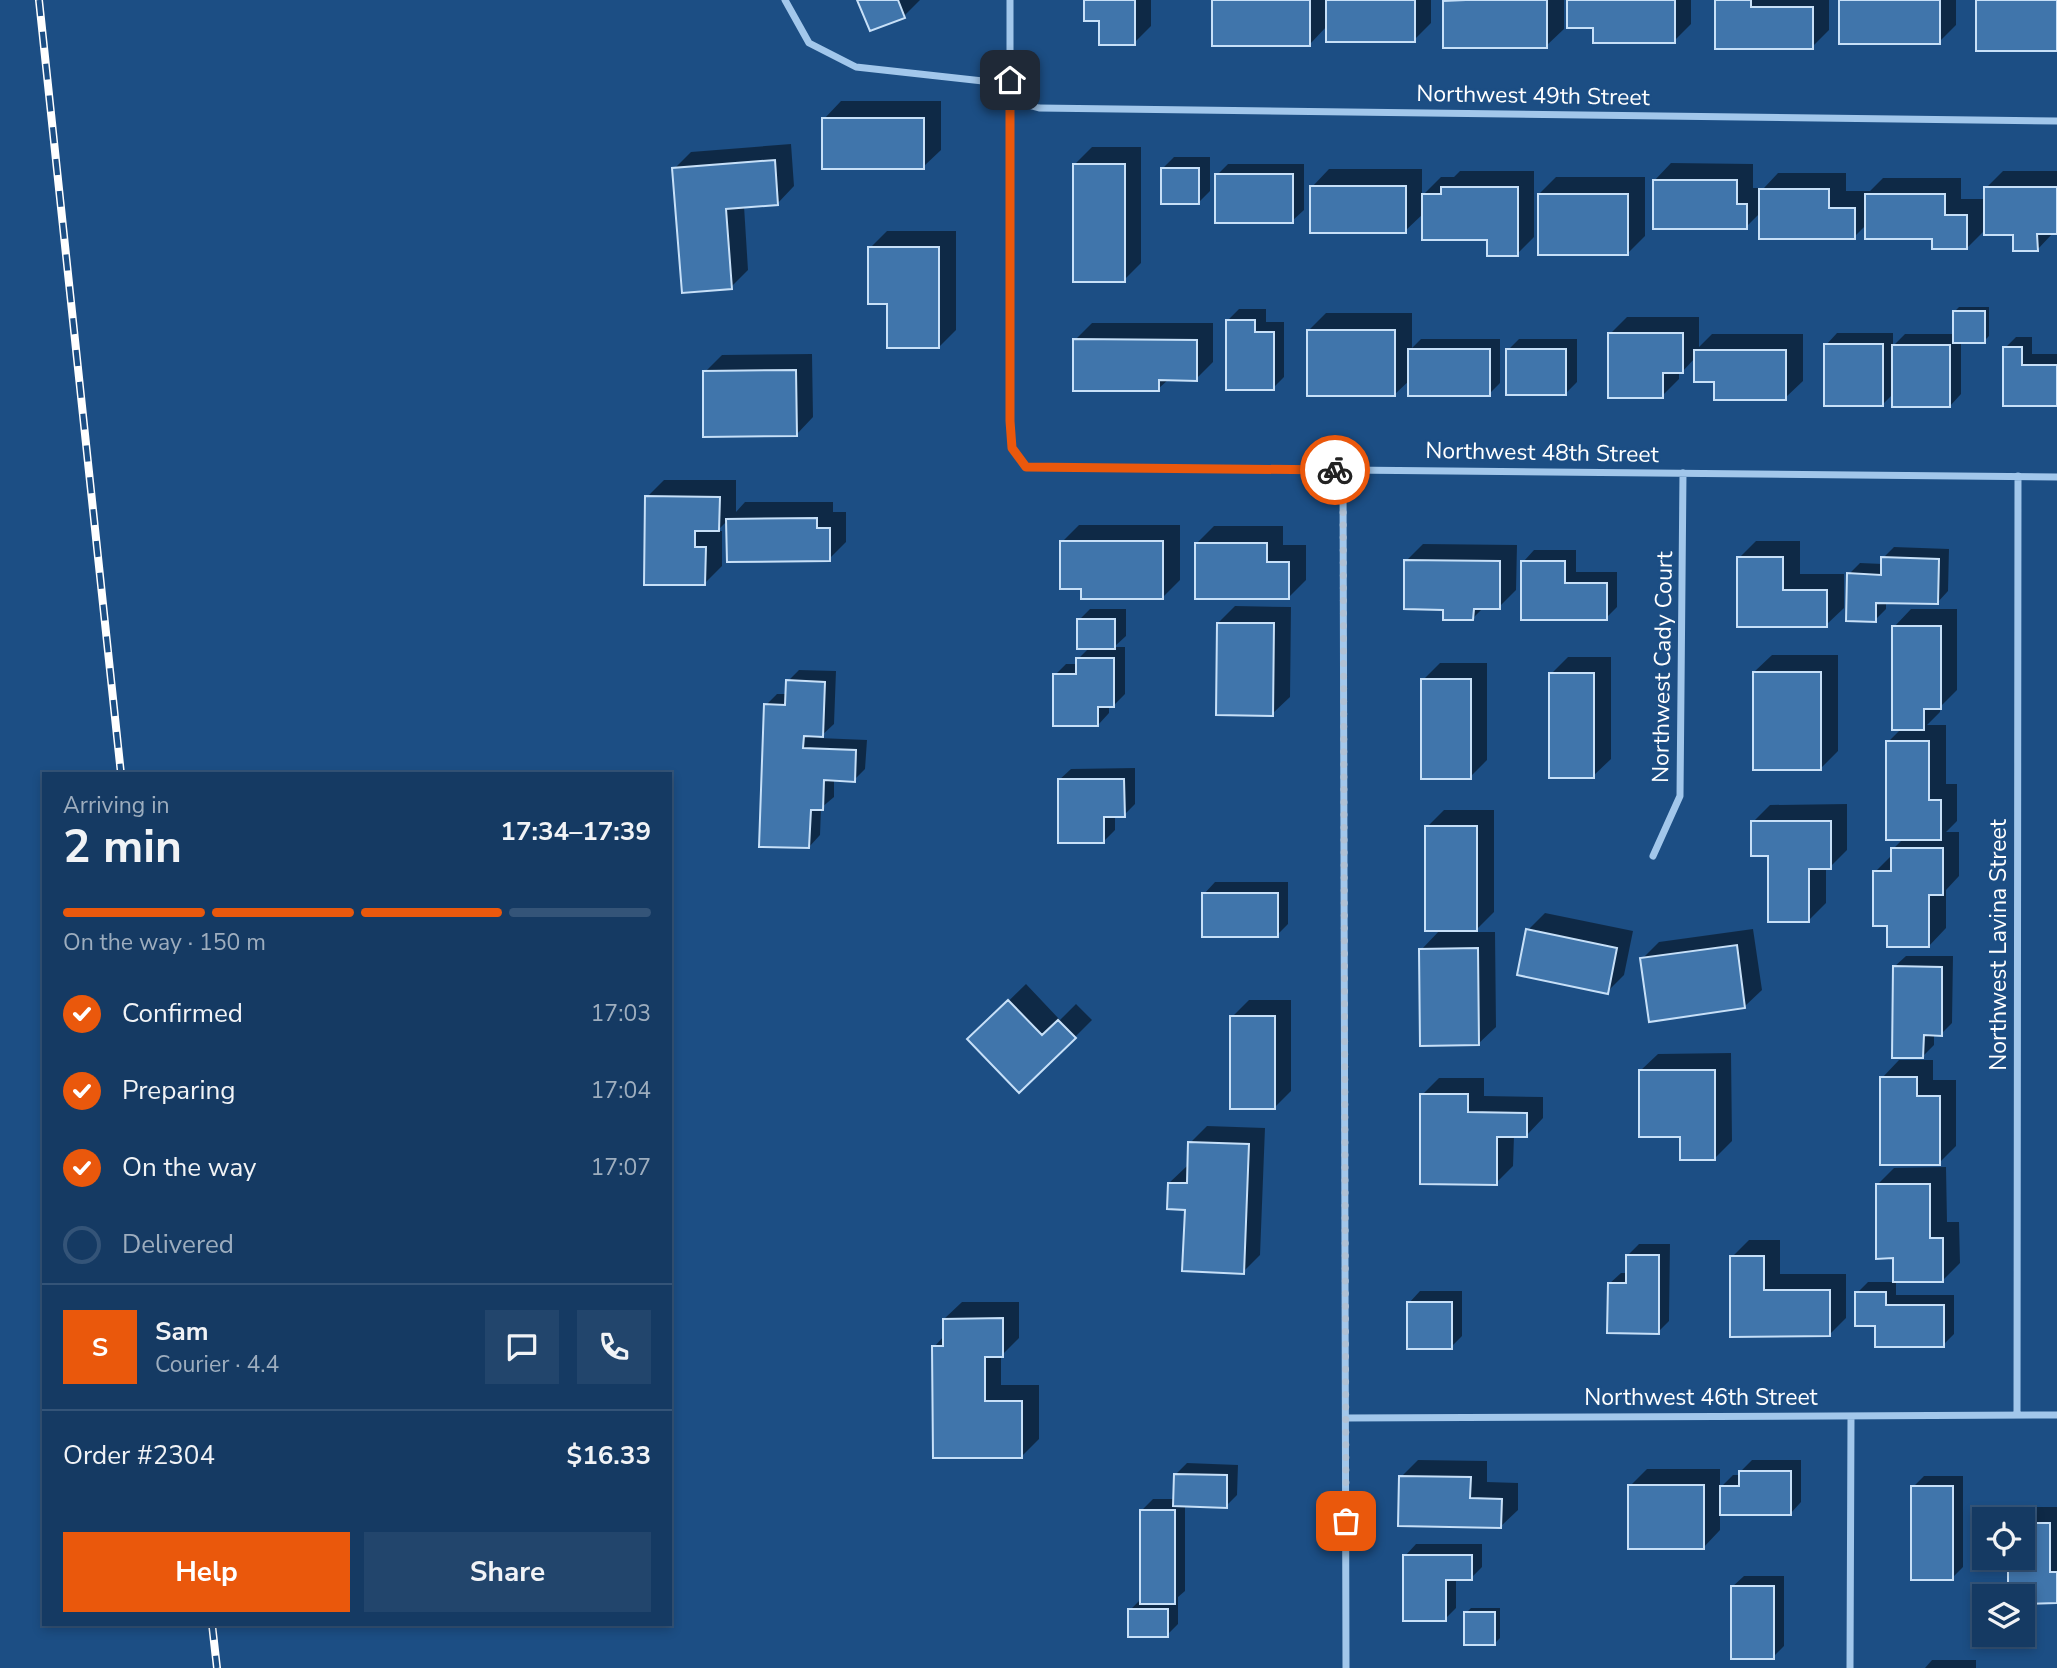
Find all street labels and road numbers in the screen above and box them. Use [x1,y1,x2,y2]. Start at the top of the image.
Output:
street label: Northwest 49th Street [1416,78,1651,113]
street label: Northwest 48th Street [1425,435,1660,470]
street label: Northwest Cady Court [1645,550,1680,783]
street label: Northwest Lavina Street [1983,818,2014,1071]
street label: Northwest 46th Street [1584,1382,1819,1413]

